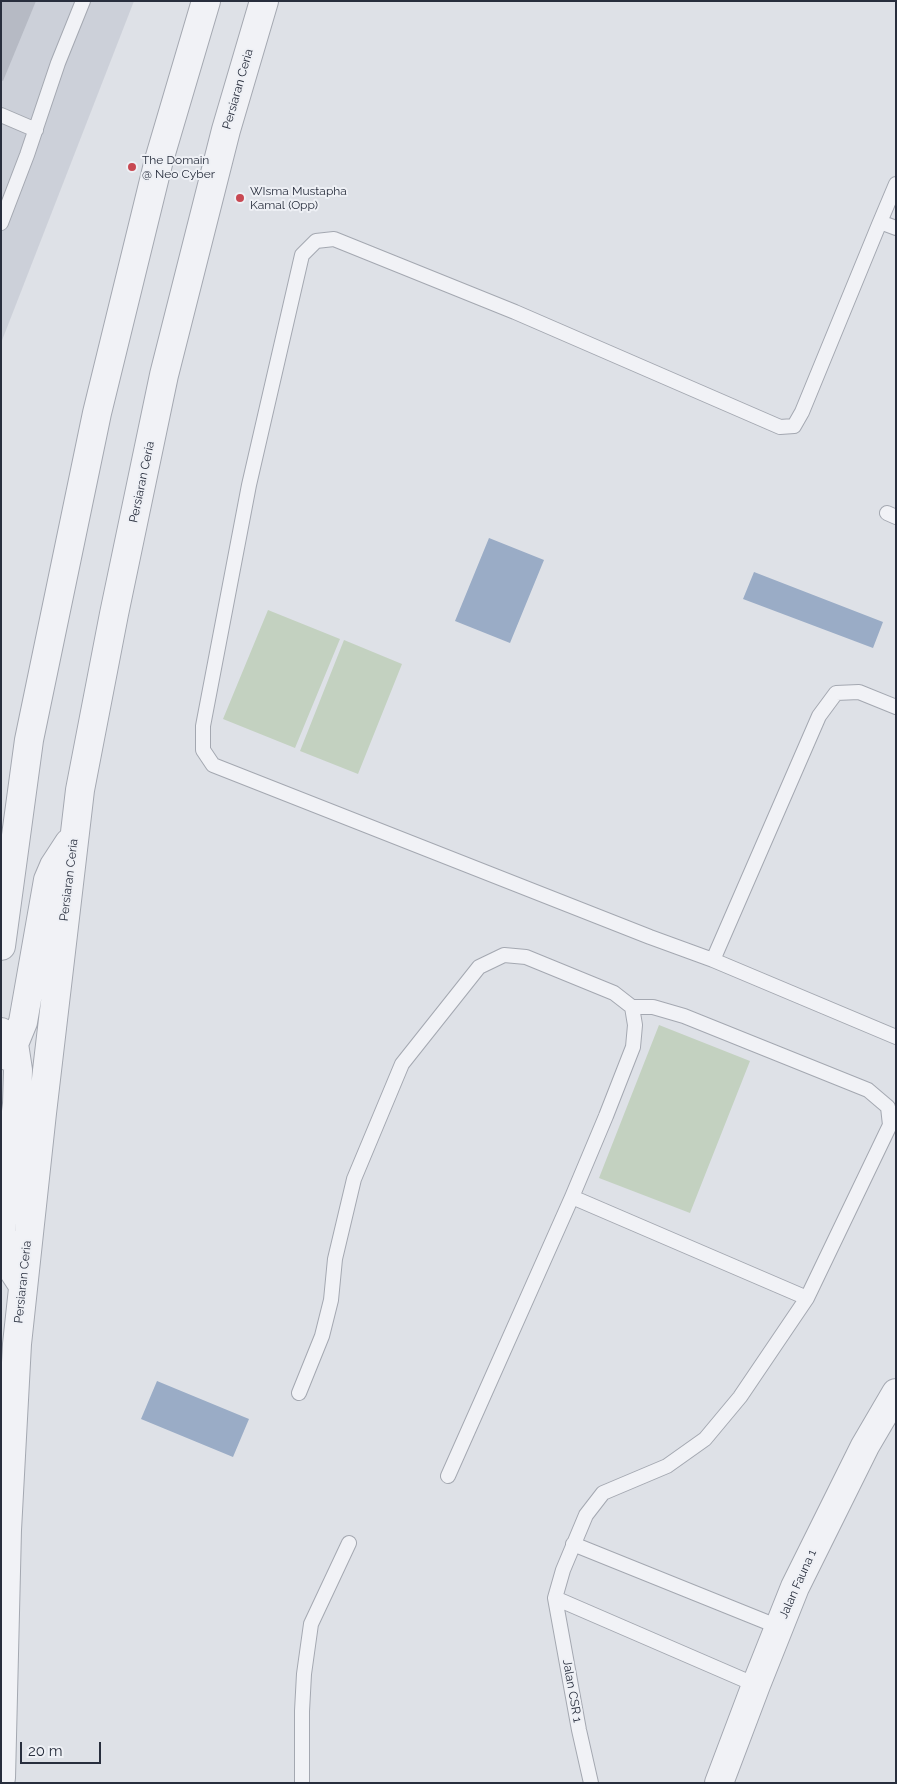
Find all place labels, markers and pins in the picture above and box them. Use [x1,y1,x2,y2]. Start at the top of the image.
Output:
place label: The Domain @ Neo Cyber [142,153,215,181]
marker: The Domain @ Neo Cyber [126,161,138,173]
place label: WIsma Mustapha Kamal (Opp) [250,184,347,212]
marker: WIsma Mustapha Kamal (Opp) [234,192,246,204]

